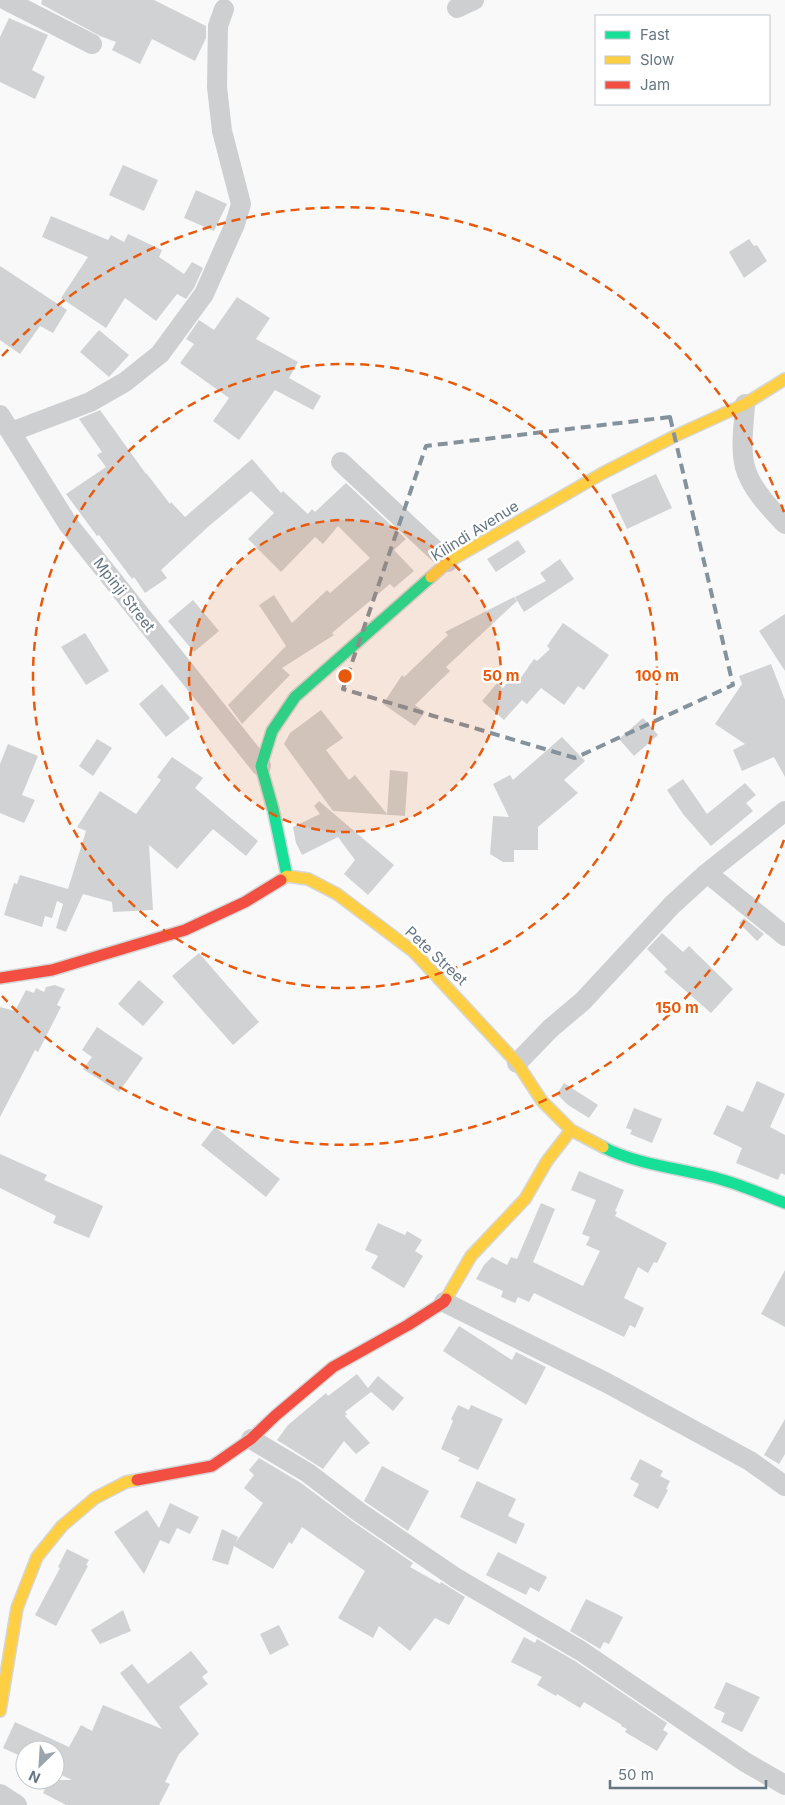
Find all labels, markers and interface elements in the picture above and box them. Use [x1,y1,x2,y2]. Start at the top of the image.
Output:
legend [595,15,770,105]
text: Fast [640,25,670,44]
text: Slow [640,50,674,69]
text: Jam [640,75,670,94]
street label: Kilindi Avenue [427,496,522,565]
street label: Mpinji Street [89,554,159,636]
text: 50 m [483,666,519,685]
text: 100 m [635,666,679,685]
centre of rings [336,667,354,685]
street label: Pete Street [401,922,472,989]
text: 150 m [655,998,699,1017]
north arrow [15,1740,65,1790]
scale bar [610,1758,766,1790]
text: 50 m [618,1765,654,1784]
text: N [26,1767,43,1787]

